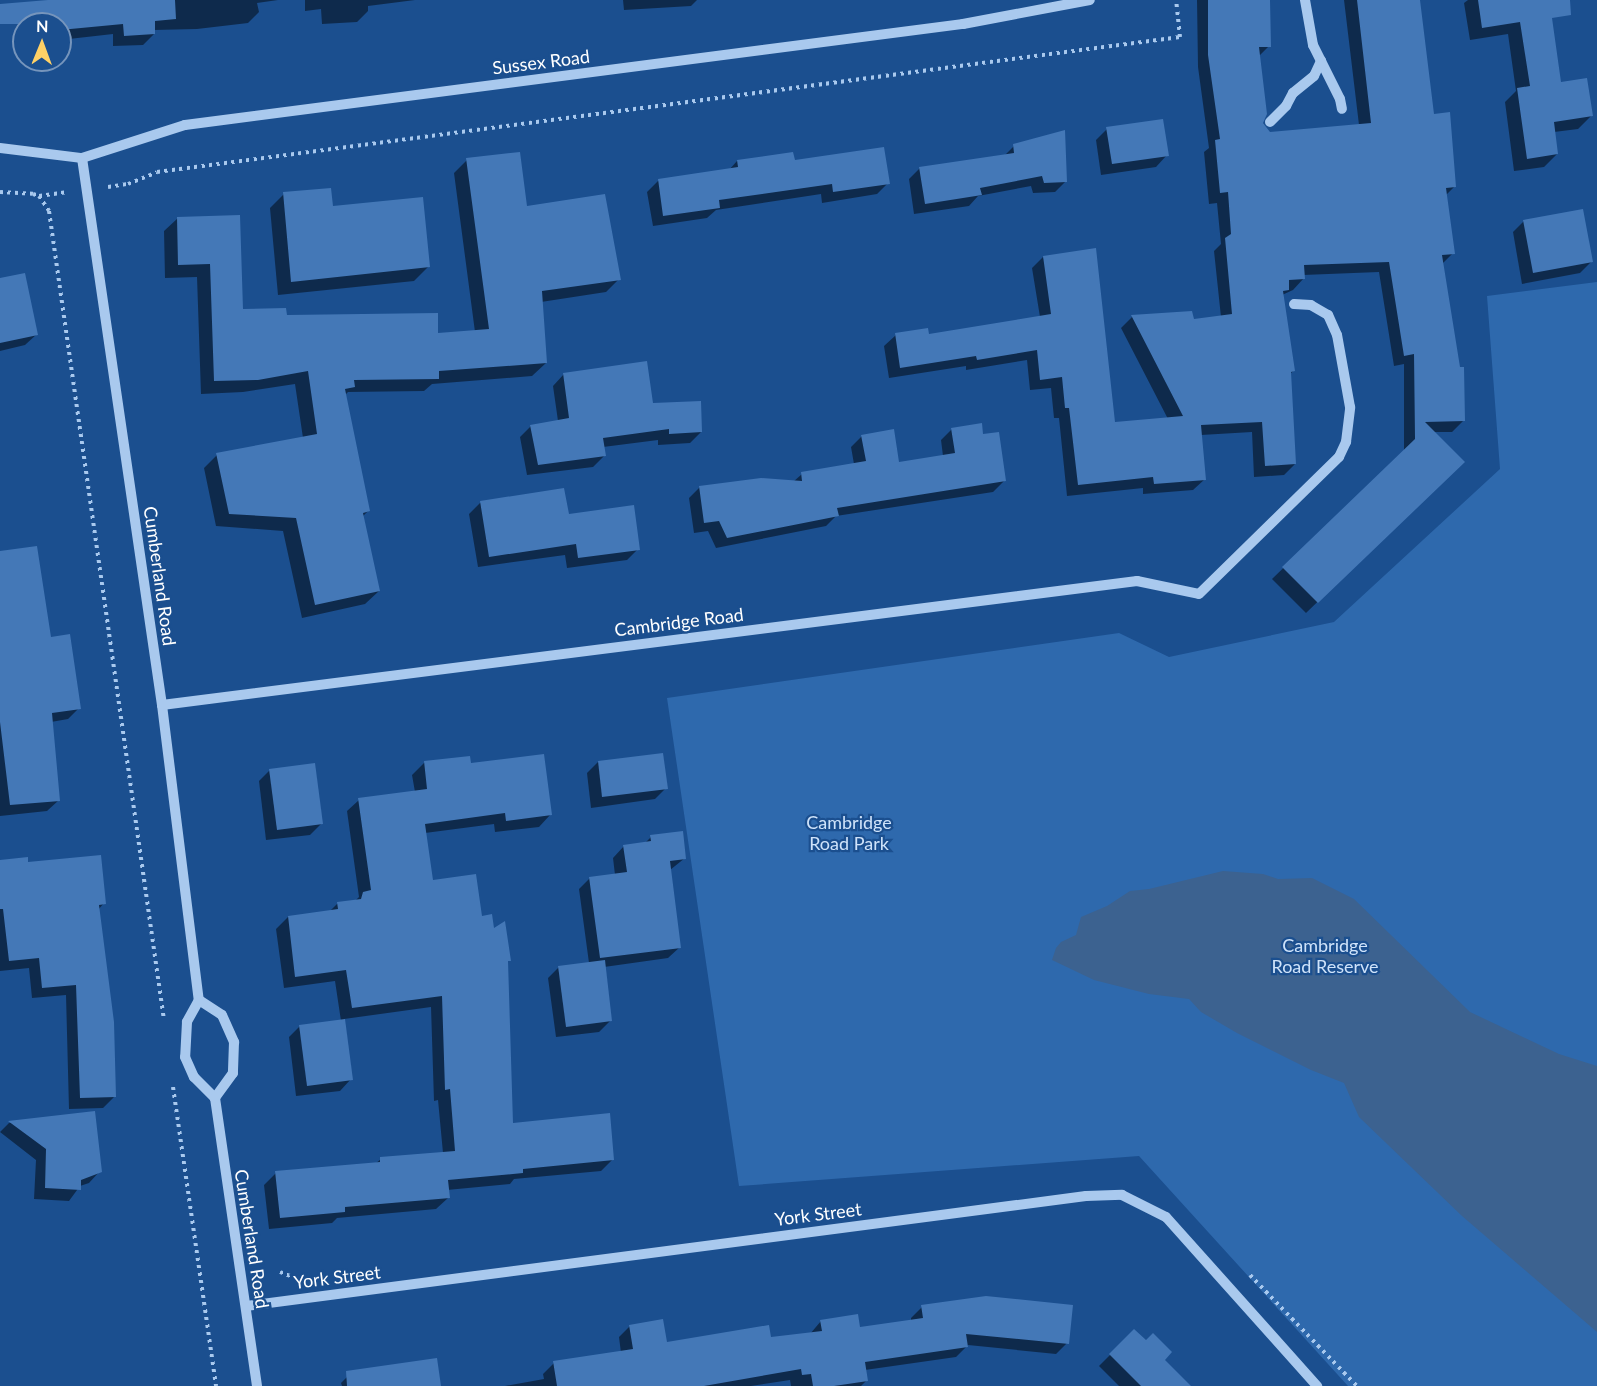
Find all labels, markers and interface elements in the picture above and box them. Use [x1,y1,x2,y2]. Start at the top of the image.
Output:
north arrow [12,12,72,72]
text: N [36,16,49,35]
street label: Sussex Road [491,45,591,79]
street label: Cumberland Road [140,505,180,647]
street label: Cambridge Road [613,603,745,641]
park label: Cambridge Road Park [806,812,892,854]
park label: Cambridge Road Reserve [1271,935,1379,978]
street label: Cumberland Road [230,1168,274,1310]
street label: York Street [773,1198,863,1230]
street label: York Street [292,1261,382,1293]

